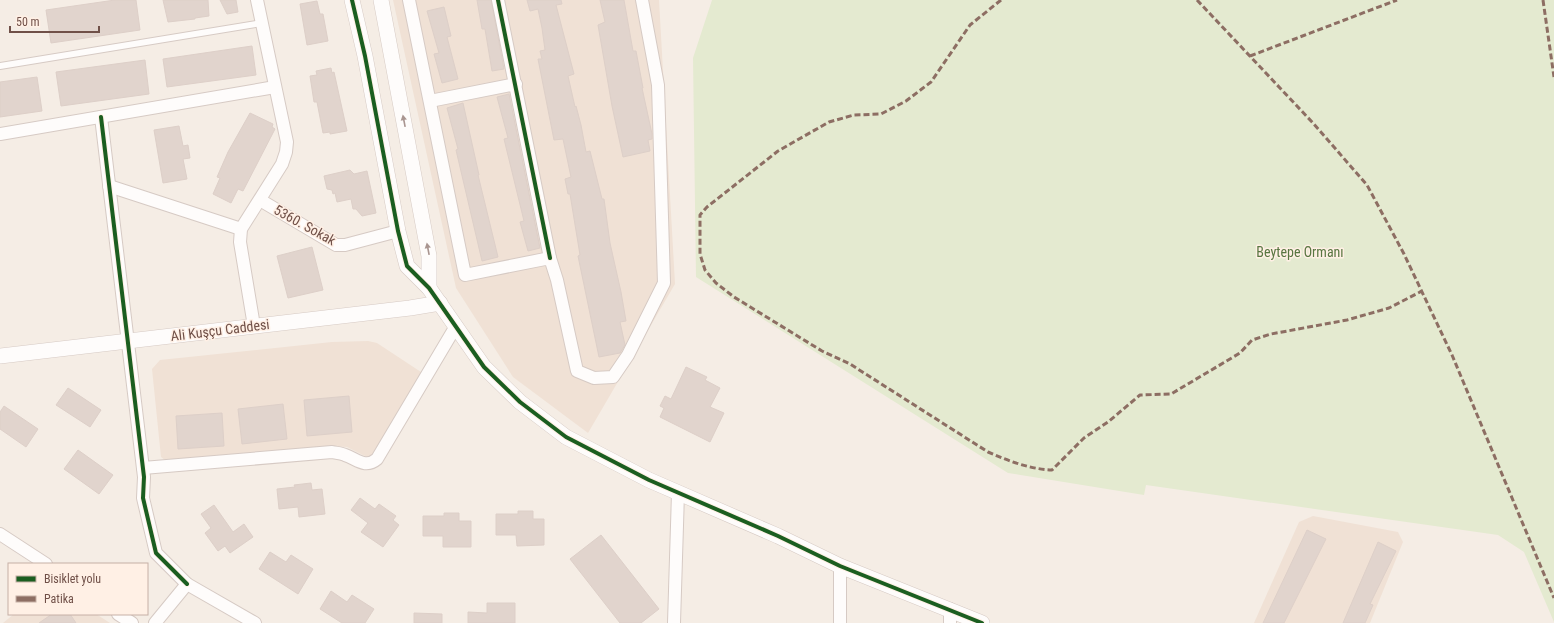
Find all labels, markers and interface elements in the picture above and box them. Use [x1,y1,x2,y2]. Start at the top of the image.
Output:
scale bar [10,8,99,34]
text: 50 m [16,15,40,29]
one-way arrow [400,115,406,127]
street label: 5360. Sokak [271,201,339,249]
one-way arrow [424,243,430,255]
park label: Beytepe Ormanı [1256,244,1344,260]
street label: Ali Kuşçu Caddesi [170,316,270,344]
legend [8,563,148,615]
text: Bisiklet yolu [44,572,101,586]
text: Patika [44,592,74,606]

